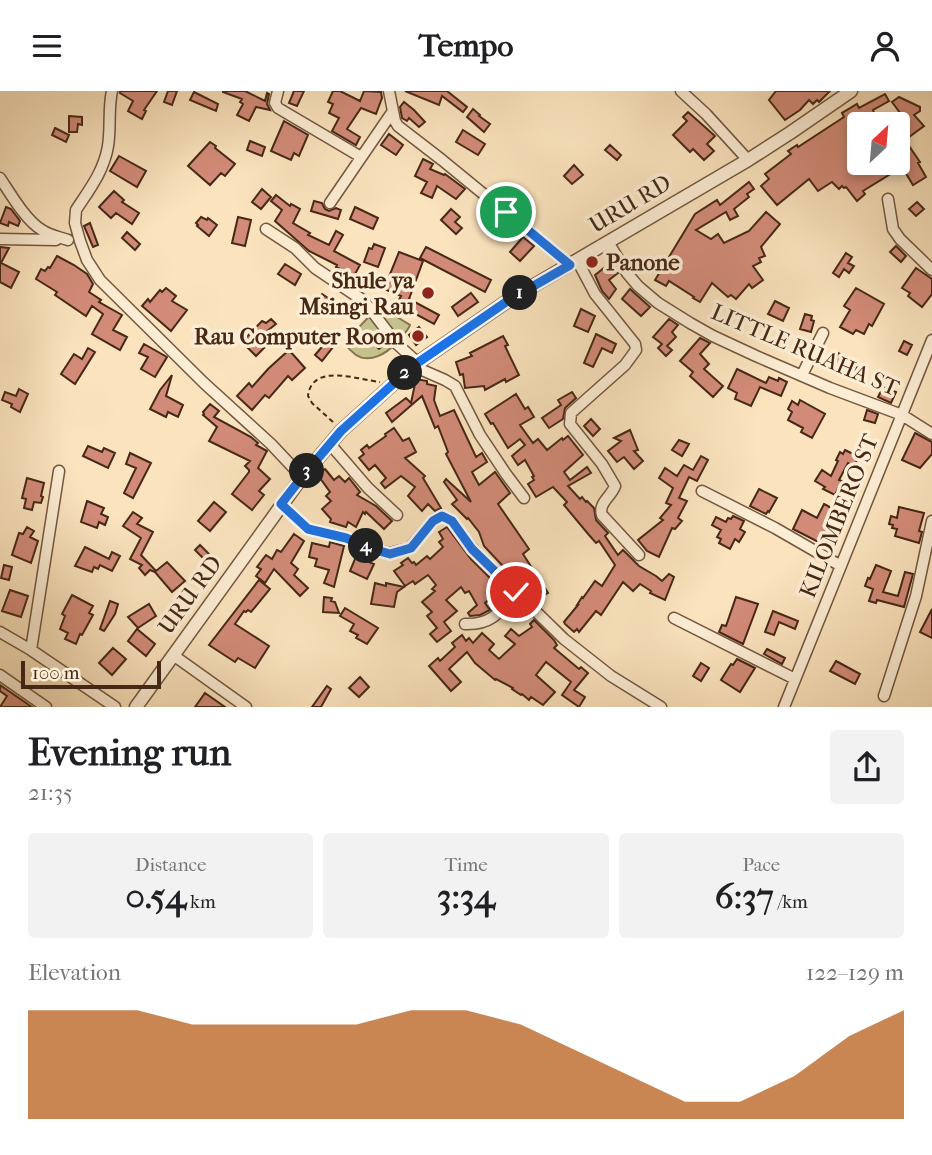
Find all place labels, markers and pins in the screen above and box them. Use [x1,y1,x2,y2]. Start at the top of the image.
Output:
pin [476,182,536,242]
place label: Panone [606,249,680,276]
marker: Panone [584,254,600,270]
place label: Shule ya Msingi Rau [300,267,415,320]
pin: 1 [503,275,538,311]
marker: Shule ya Msingi Rau [420,285,436,301]
place label: Rau Computer Room [194,323,405,350]
marker: Rau Computer Room [410,328,426,344]
pin: 2 [388,355,422,391]
pin: 3 [290,453,324,489]
pin: 4 [348,529,384,563]
pin [486,562,546,622]

